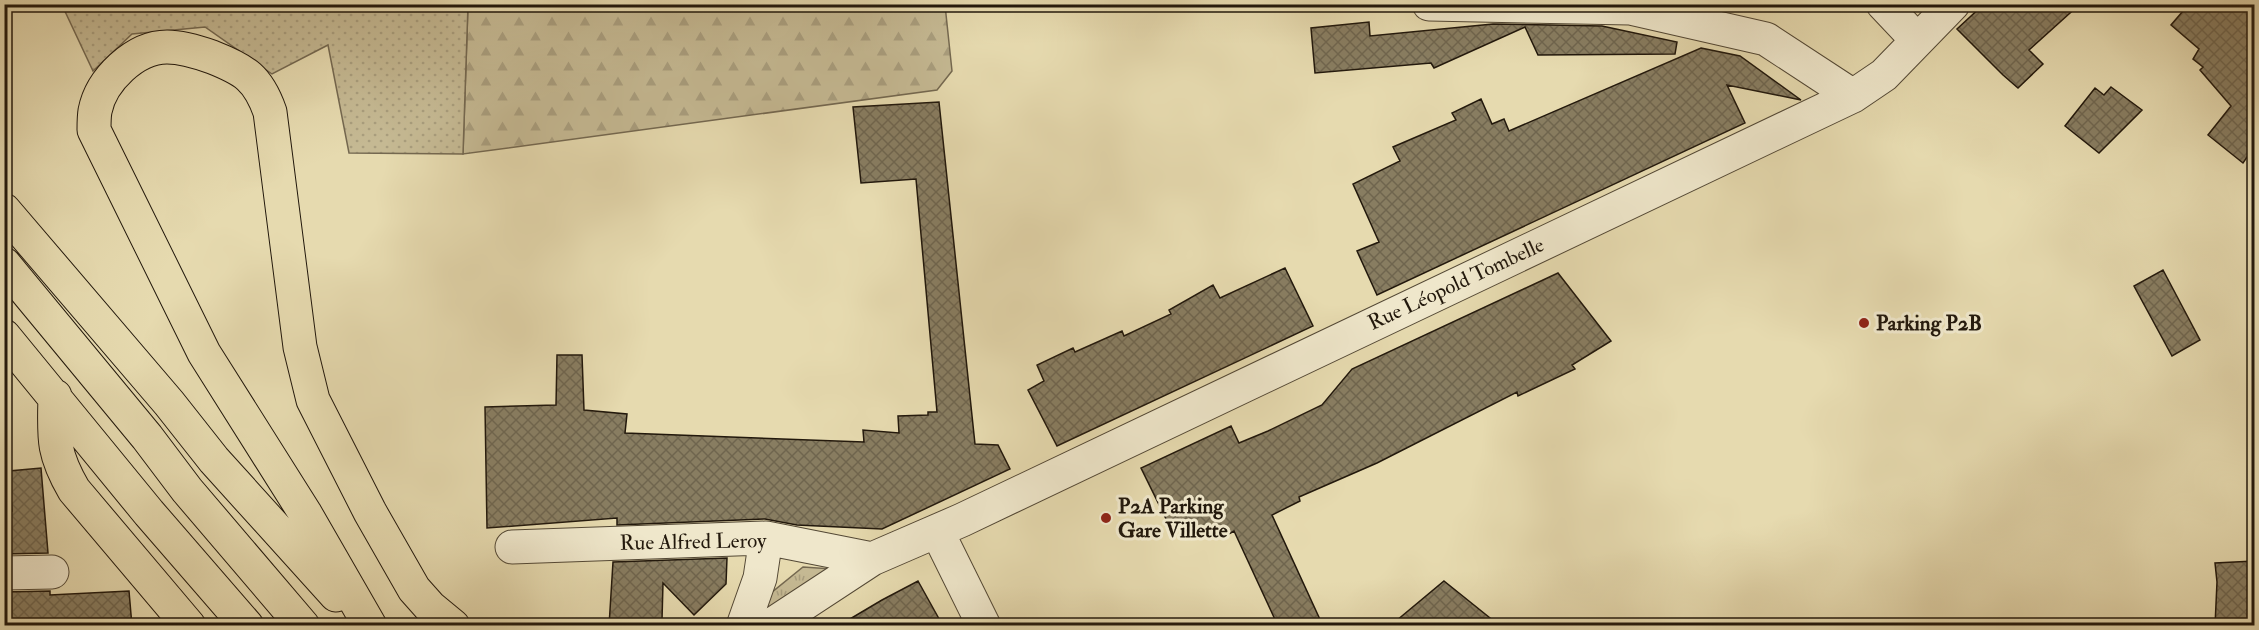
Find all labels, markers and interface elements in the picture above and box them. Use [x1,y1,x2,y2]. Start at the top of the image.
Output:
street label: Rue Léopold Tombelle [1364,231,1549,337]
place label: Parking P2B [1876,310,1982,337]
marker: Parking P2B [1857,316,1871,330]
place label: P2A Parking Gare Villette [1118,493,1228,544]
marker: P2A Parking Gare Villette [1099,511,1113,525]
street label: Rue Alfred Leroy [619,527,767,557]

